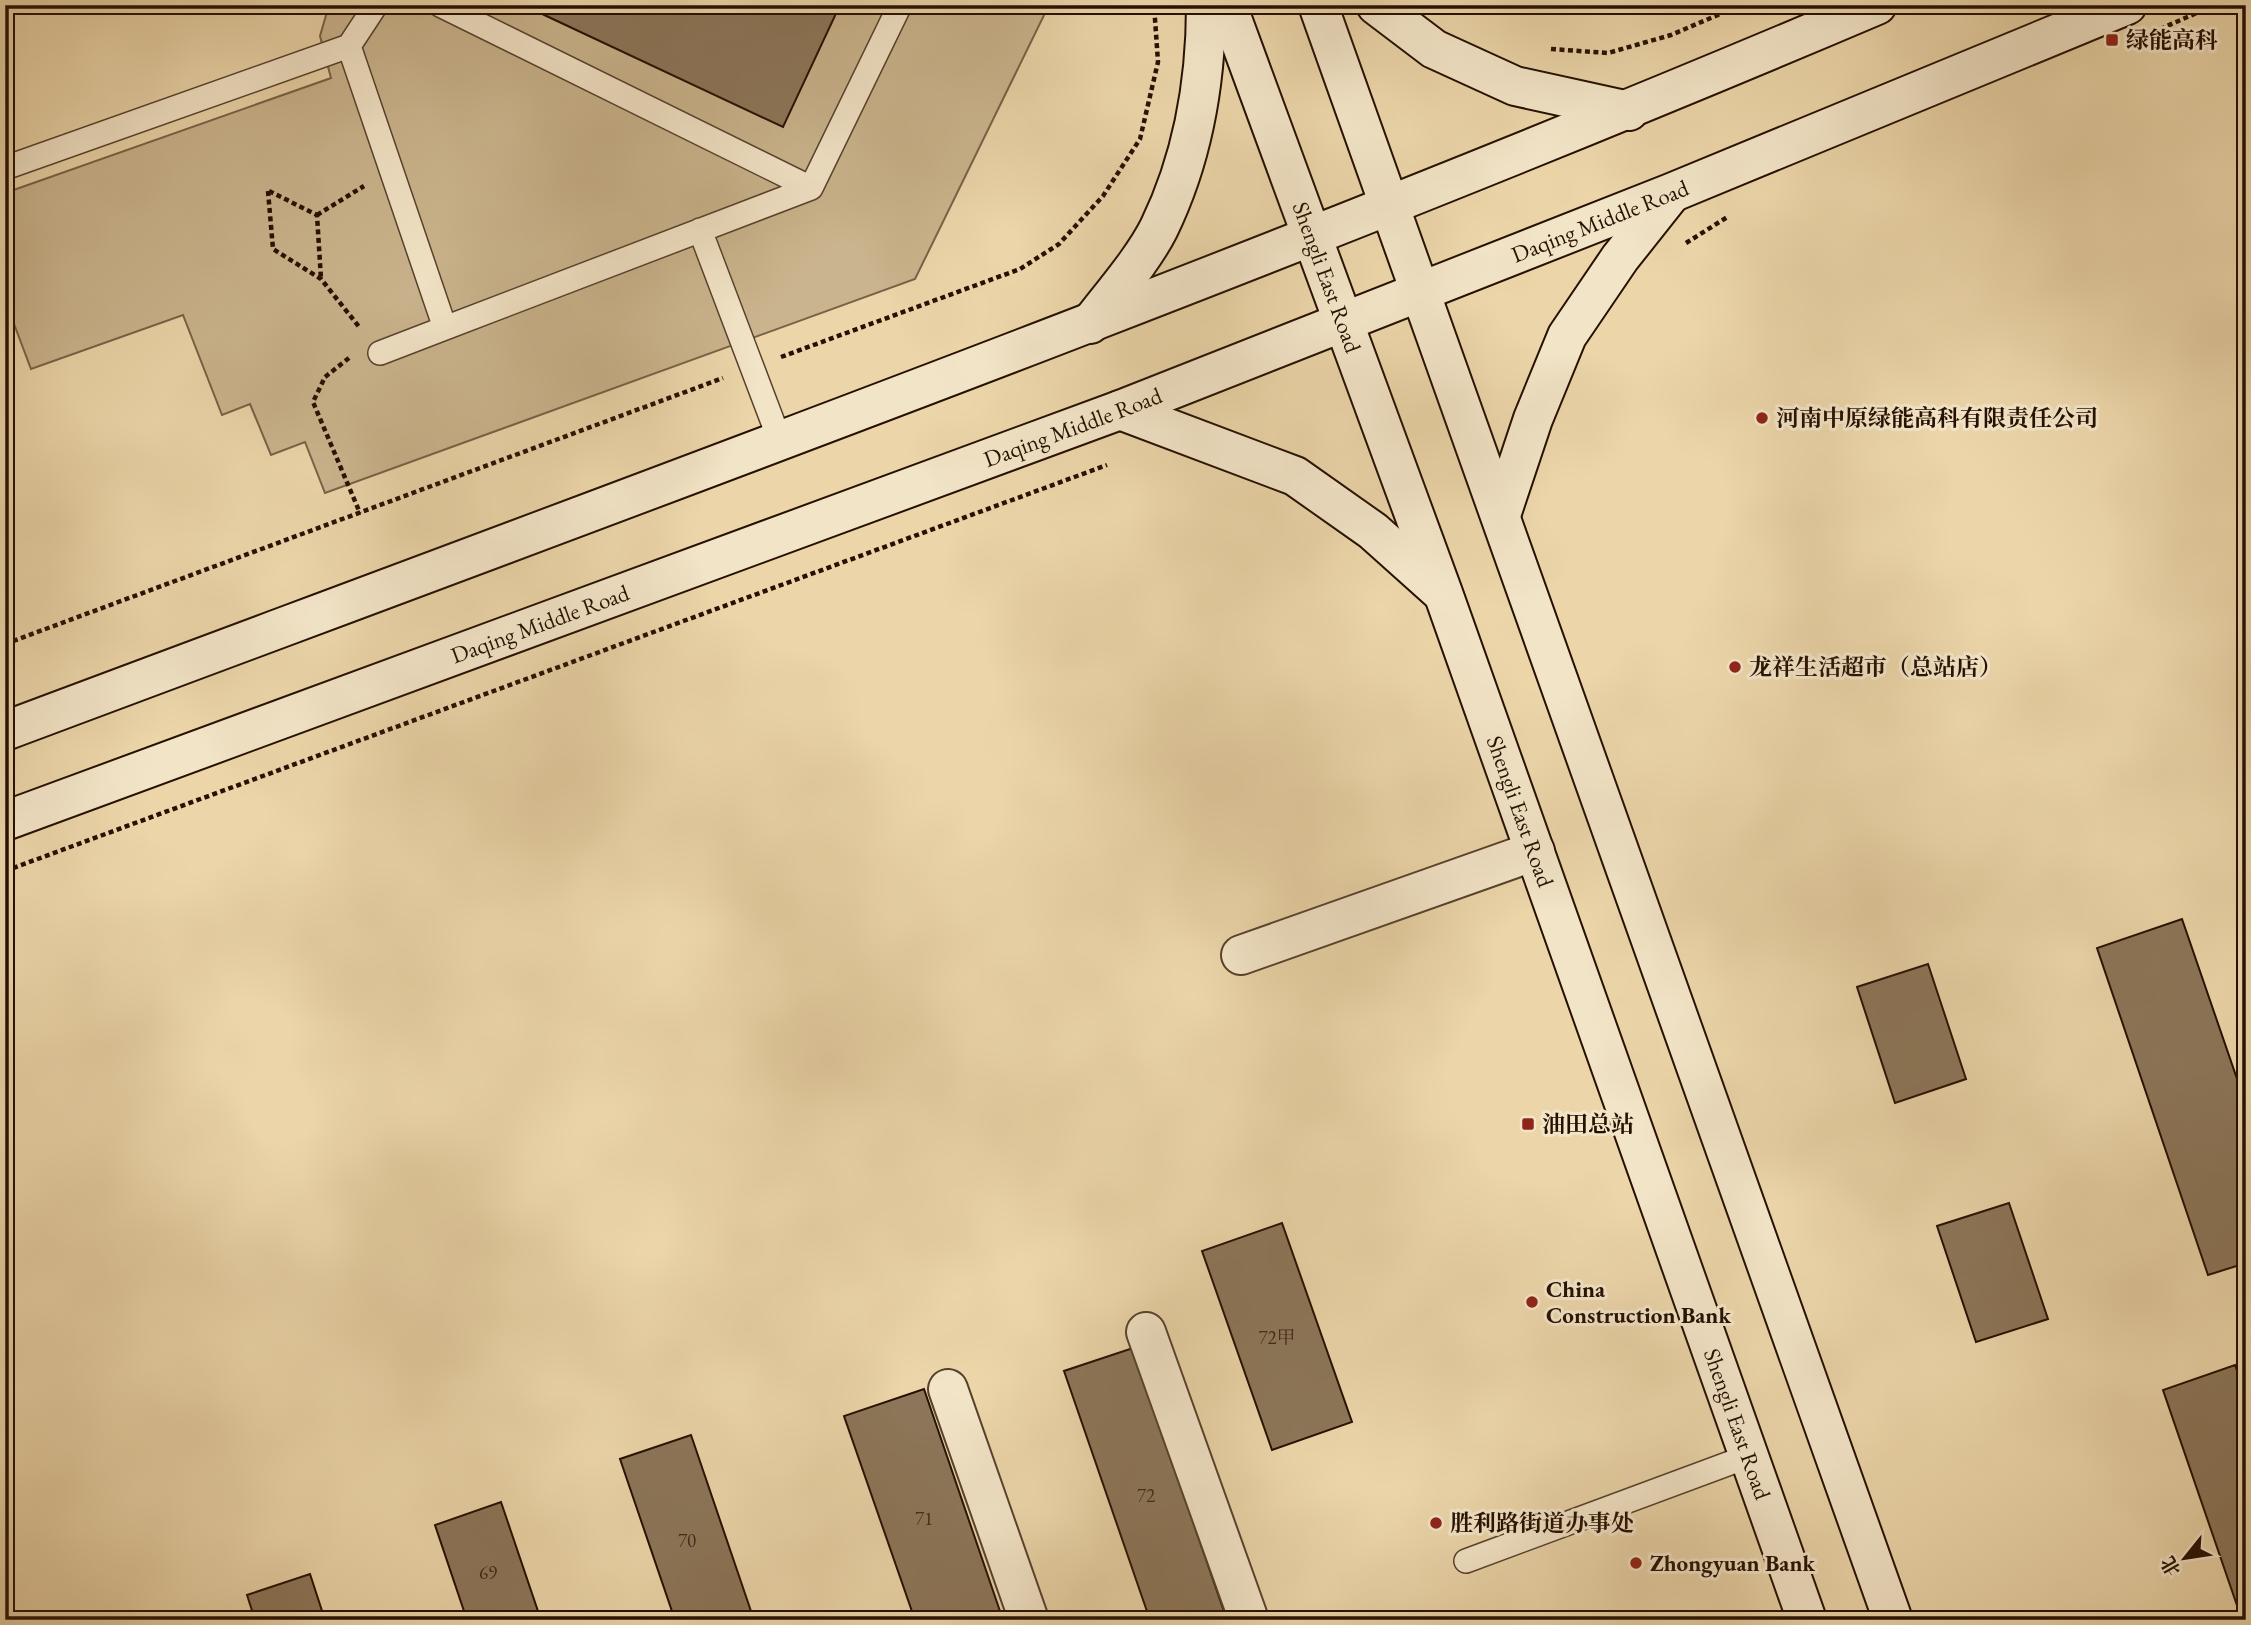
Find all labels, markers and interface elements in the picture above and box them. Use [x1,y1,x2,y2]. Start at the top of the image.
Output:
place label: 绿能高科 [2126,25,2218,55]
marker: 绿能高科 [2104,32,2120,48]
street label: Daqing Middle Road [1507,172,1693,269]
street label: Shengli East Road [1286,198,1369,357]
street label: Daqing Middle Road [979,380,1166,474]
place label: 河南中原绿能高科有限责任公司 [1776,403,2098,433]
marker: 河南中原绿能高科有限责任公司 [1754,410,1770,426]
street label: Daqing Middle Road [446,577,634,670]
place label: 龙祥生活超市（总站店） [1749,652,2002,682]
marker: 龙祥生活超市（总站店） [1727,659,1743,675]
street label: Shengli East Road [1480,732,1561,891]
place label: 油田总站 [1542,1109,1634,1139]
marker: 油田总站 [1520,1116,1536,1132]
place label: China Construction Bank [1546,1274,1731,1330]
marker: China Construction Bank [1524,1294,1540,1310]
house number: 72甲 [1258,1325,1296,1350]
street label: Shengli East Road [1697,1344,1778,1504]
house number: 72 [1137,1483,1155,1508]
house number: 71 [915,1506,933,1531]
place label: 胜利路街道办事处 [1450,1508,1634,1538]
marker: 胜利路街道办事处 [1428,1515,1444,1531]
north arrow [2150,1524,2220,1594]
house number: 70 [678,1528,696,1553]
place label: Zhongyuan Bank [1650,1548,1815,1578]
text: 北 [2155,1552,2186,1581]
marker: Zhongyuan Bank [1628,1555,1644,1571]
house number: 69 [479,1560,497,1585]

